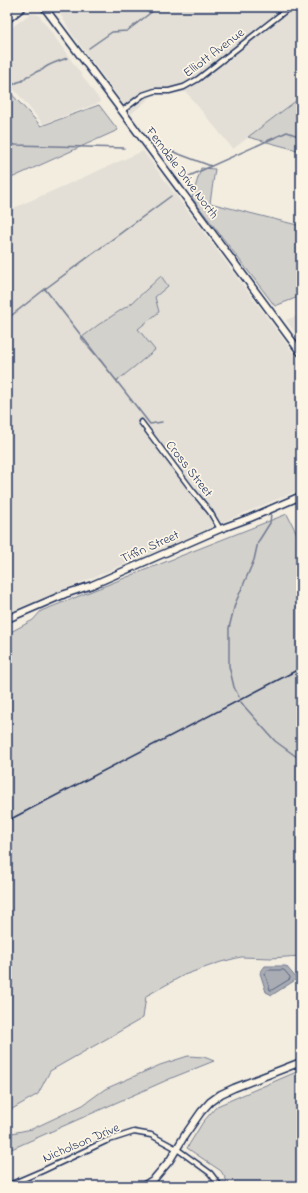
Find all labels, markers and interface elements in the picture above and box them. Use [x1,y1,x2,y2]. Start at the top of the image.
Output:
street label: Elliott Avenue [179,24,249,82]
street label: Ferndale Drive North [140,122,223,223]
street label: Cross Street [161,437,218,502]
street label: Tiffin Street [118,525,183,568]
street label: Nicholson Drive [40,1118,123,1168]

